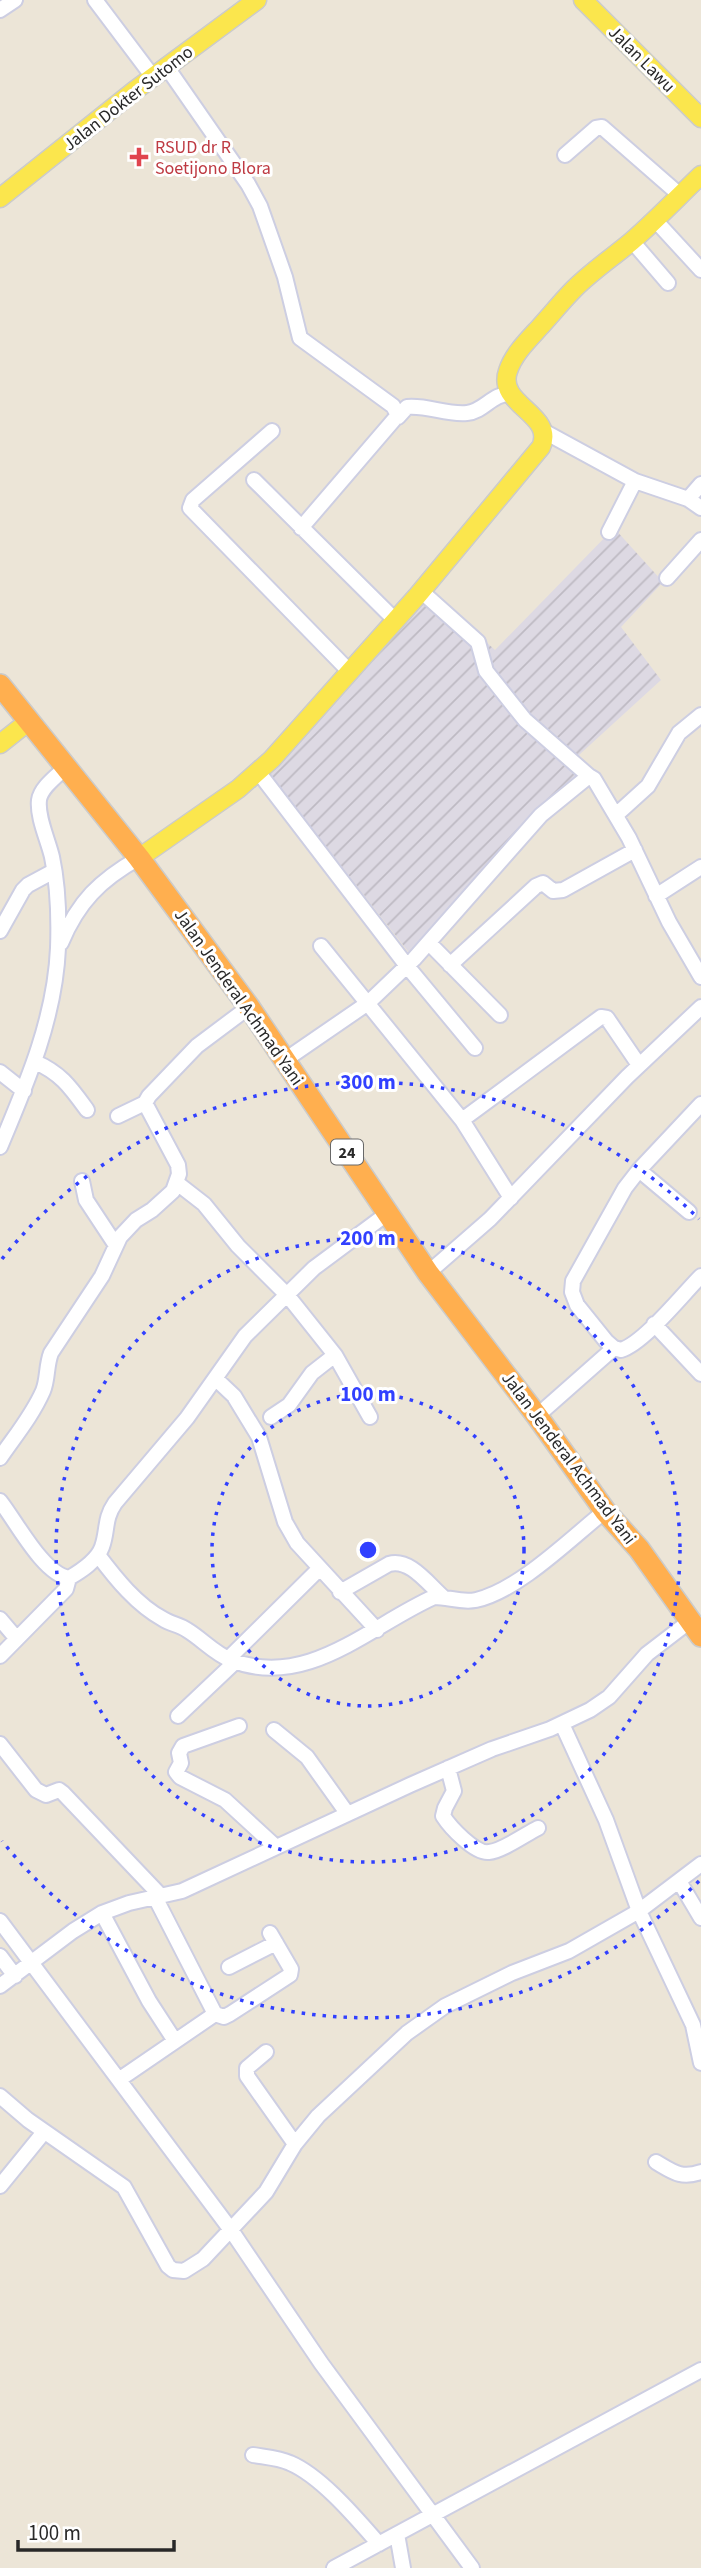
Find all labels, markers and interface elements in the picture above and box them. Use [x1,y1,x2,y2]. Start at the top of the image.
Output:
street label: Jalan Lawu [603,20,681,98]
street label: Jalan Dokter Sutomo [58,40,198,157]
place label: RSUD dr R Soetijono Blora [155,135,271,181]
marker: RSUD dr R Soetijono Blora [129,147,149,167]
street label: Jalan Jenderal Achmad Yani [168,904,309,1091]
text: 300 m [340,1067,396,1097]
road number: 24 [331,1140,363,1164]
text: 200 m [340,1223,396,1253]
street label: Jalan Jenderal Achmad Yani [495,1367,642,1550]
text: 100 m [340,1379,396,1409]
centre of rings [356,1538,380,1562]
scale bar [18,2508,173,2552]
text: 100 m [28,2518,81,2548]

